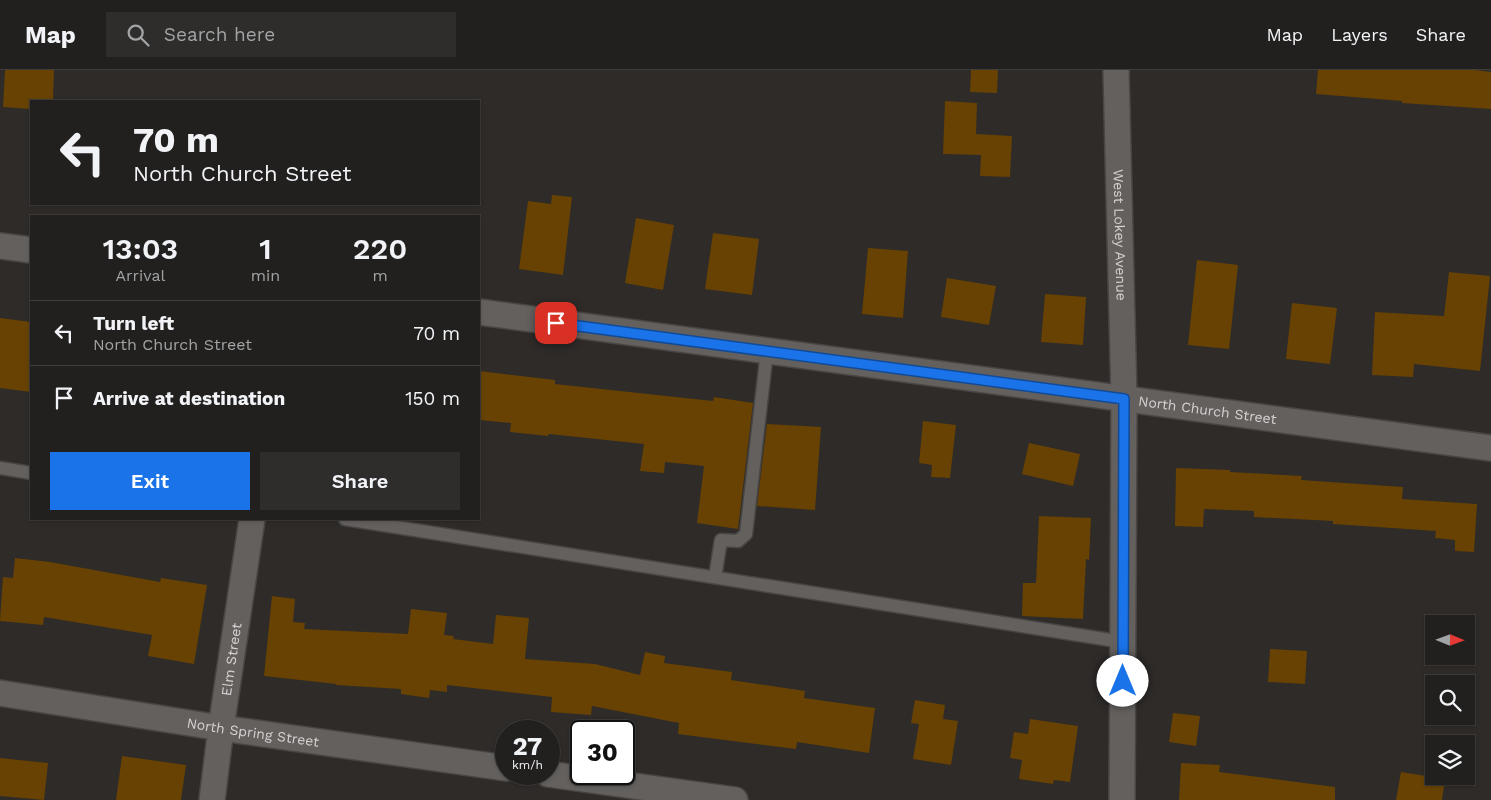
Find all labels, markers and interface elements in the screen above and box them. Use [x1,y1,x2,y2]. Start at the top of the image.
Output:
search box [106,12,456,57]
text: Map [25,21,76,49]
icon: search [124,21,152,49]
text: Search here [164,23,275,46]
text: Map [1266,24,1303,45]
text: Layers [1331,24,1388,45]
text: Share [1416,24,1466,45]
text: 70 m [133,119,219,161]
icon: left [50,120,115,185]
text: North Church Street [133,161,351,186]
street label: West Lokey Avenue [1110,169,1130,301]
text: 13:03 [103,231,178,266]
text: 1 [259,231,272,266]
text: 220 [353,231,407,266]
text: Arrival [115,266,165,285]
text: min [251,266,280,285]
text: m [372,266,388,285]
pin [535,302,577,344]
icon: arrive [542,309,570,337]
text: Turn left [93,312,174,335]
icon: left [50,319,78,347]
text: 70 m [413,322,460,345]
text: North Church Street [93,335,252,354]
icon: arrive [50,384,78,412]
text: Arrive at destination [93,387,285,410]
text: 150 m [405,387,460,410]
street label: North Church Street [1137,393,1278,427]
button: Exit [50,452,250,510]
button: Share [260,452,460,510]
north arrow [1425,615,1475,665]
map controls [1425,615,1475,785]
street label: Elm Street [218,622,245,697]
position arrow [1096,654,1148,706]
button: search [1425,675,1475,725]
street label: North Spring Street [186,715,320,750]
speed limit sign: 30 [570,720,635,785]
text: 27 [513,732,542,761]
button: layers [1425,735,1475,785]
text: km/h [512,758,543,772]

